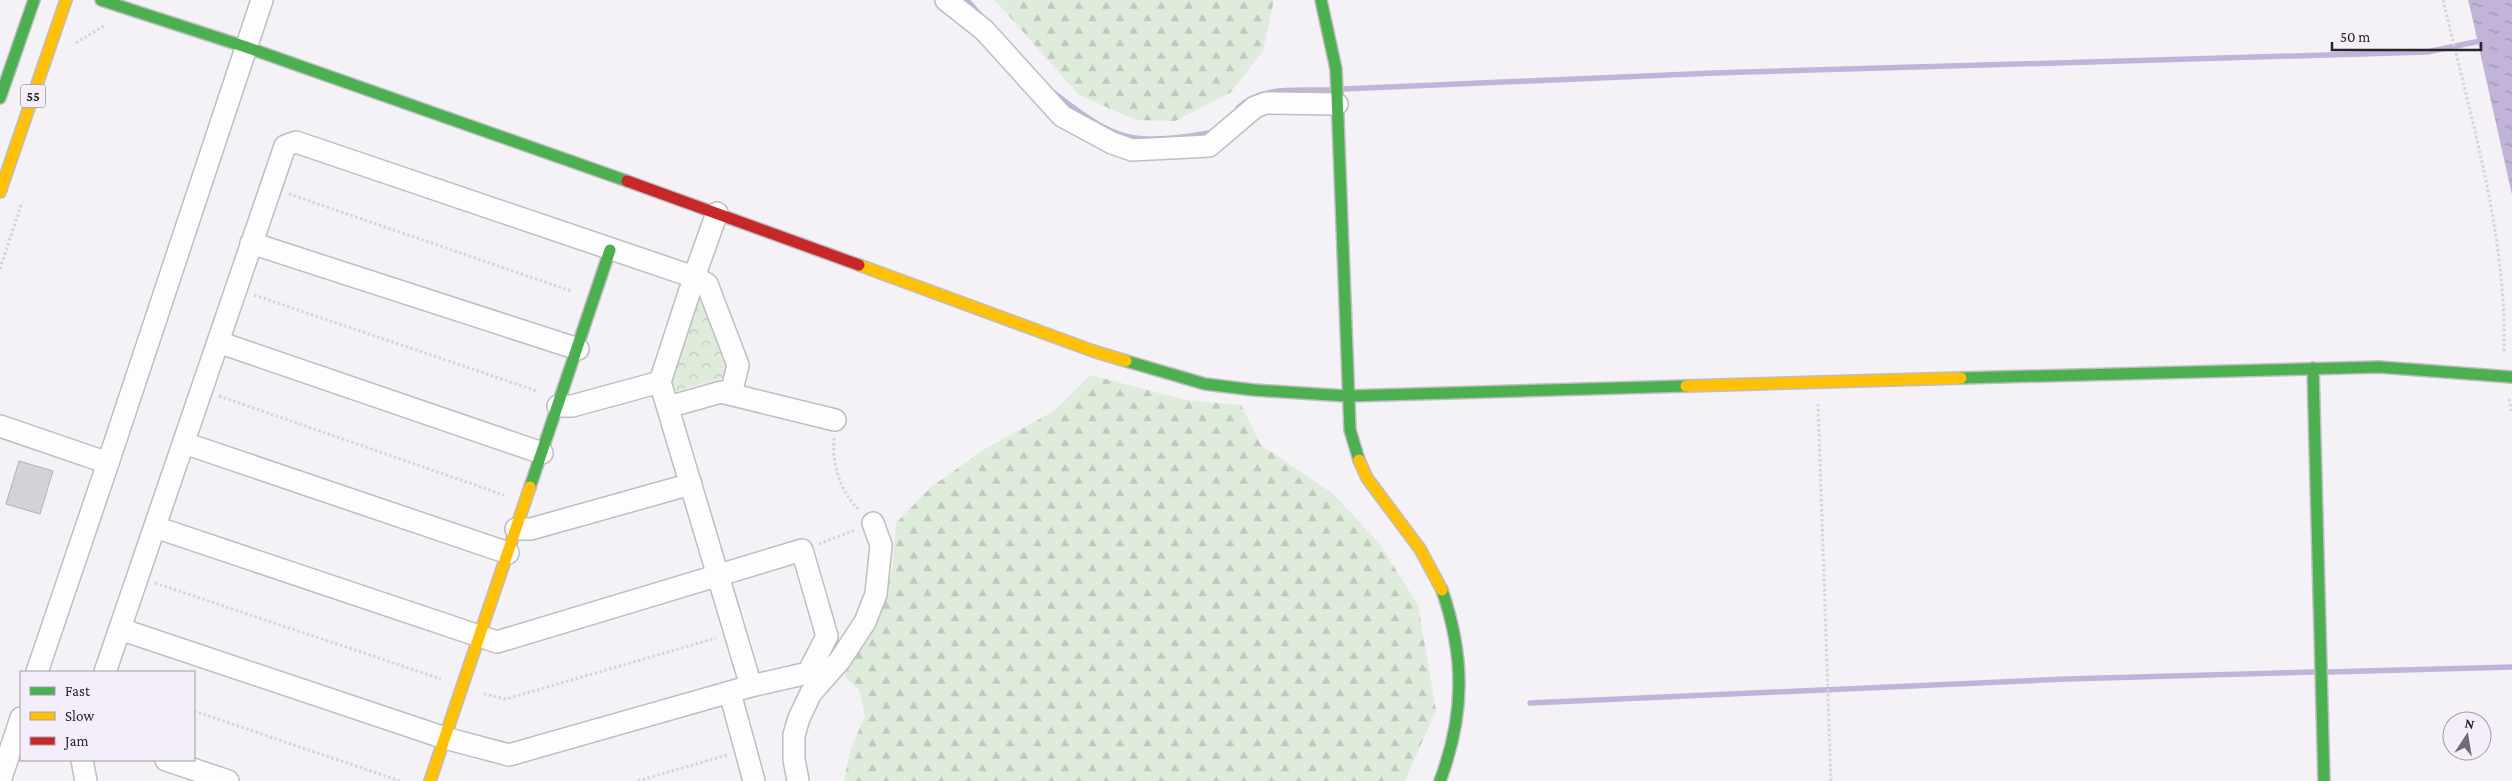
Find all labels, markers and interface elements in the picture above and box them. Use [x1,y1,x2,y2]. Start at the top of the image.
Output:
scale bar [2332,20,2481,52]
text: 50 m [2340,29,2370,45]
road number: 55 [20,84,46,108]
legend [20,671,195,761]
text: Fast [65,683,91,699]
text: Slow [65,708,95,724]
north arrow [2442,711,2492,761]
text: N [2463,714,2476,732]
text: Jam [63,733,88,750]

